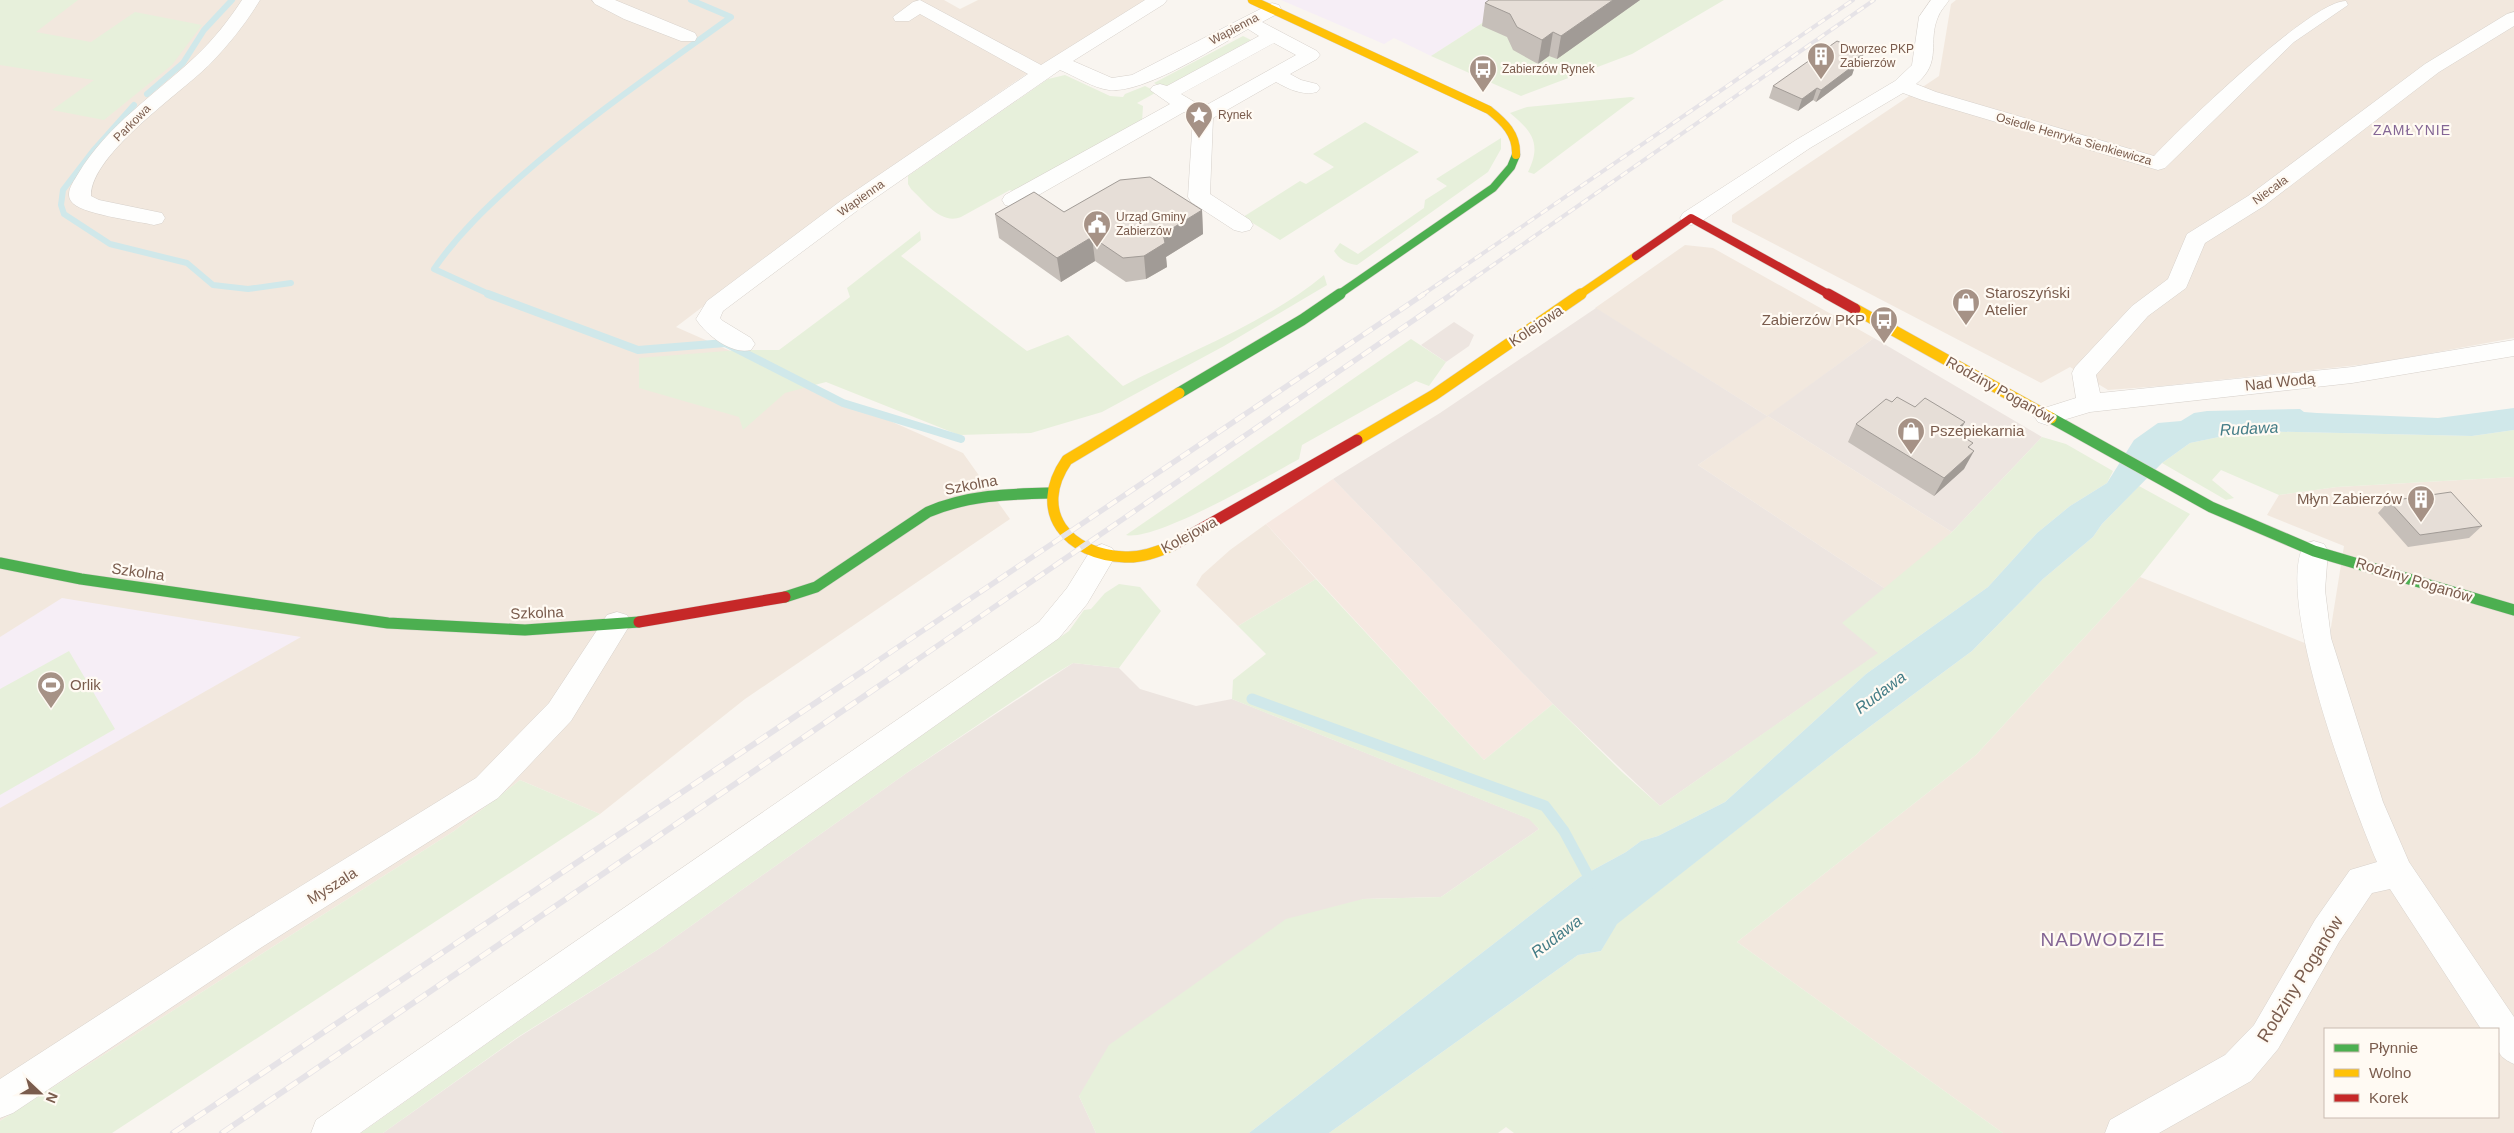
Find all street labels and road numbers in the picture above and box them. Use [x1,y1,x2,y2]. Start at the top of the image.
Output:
street label: Wapienna [1207,10,1261,48]
street label: Parkowa [111,101,154,144]
street label: Osiedle Henryka Sienkiewicza [1994,110,2154,168]
street label: Niecała [2250,172,2291,207]
street label: Wapienna [835,177,887,219]
street label: Kolejowa [1506,301,1566,350]
street label: Rodziny Poganów [1943,353,2057,426]
street label: Nad Wodą [2244,369,2317,394]
street label: Szkolna [943,471,999,498]
street label: Kolejowa [1158,512,1220,556]
street label: Rodziny Poganów [2354,554,2475,605]
street label: Szkolna [110,559,166,584]
street label: Szkolna [510,603,565,622]
street label: Myszala [304,863,360,907]
street label: Rodziny Poganów [2253,911,2347,1046]

